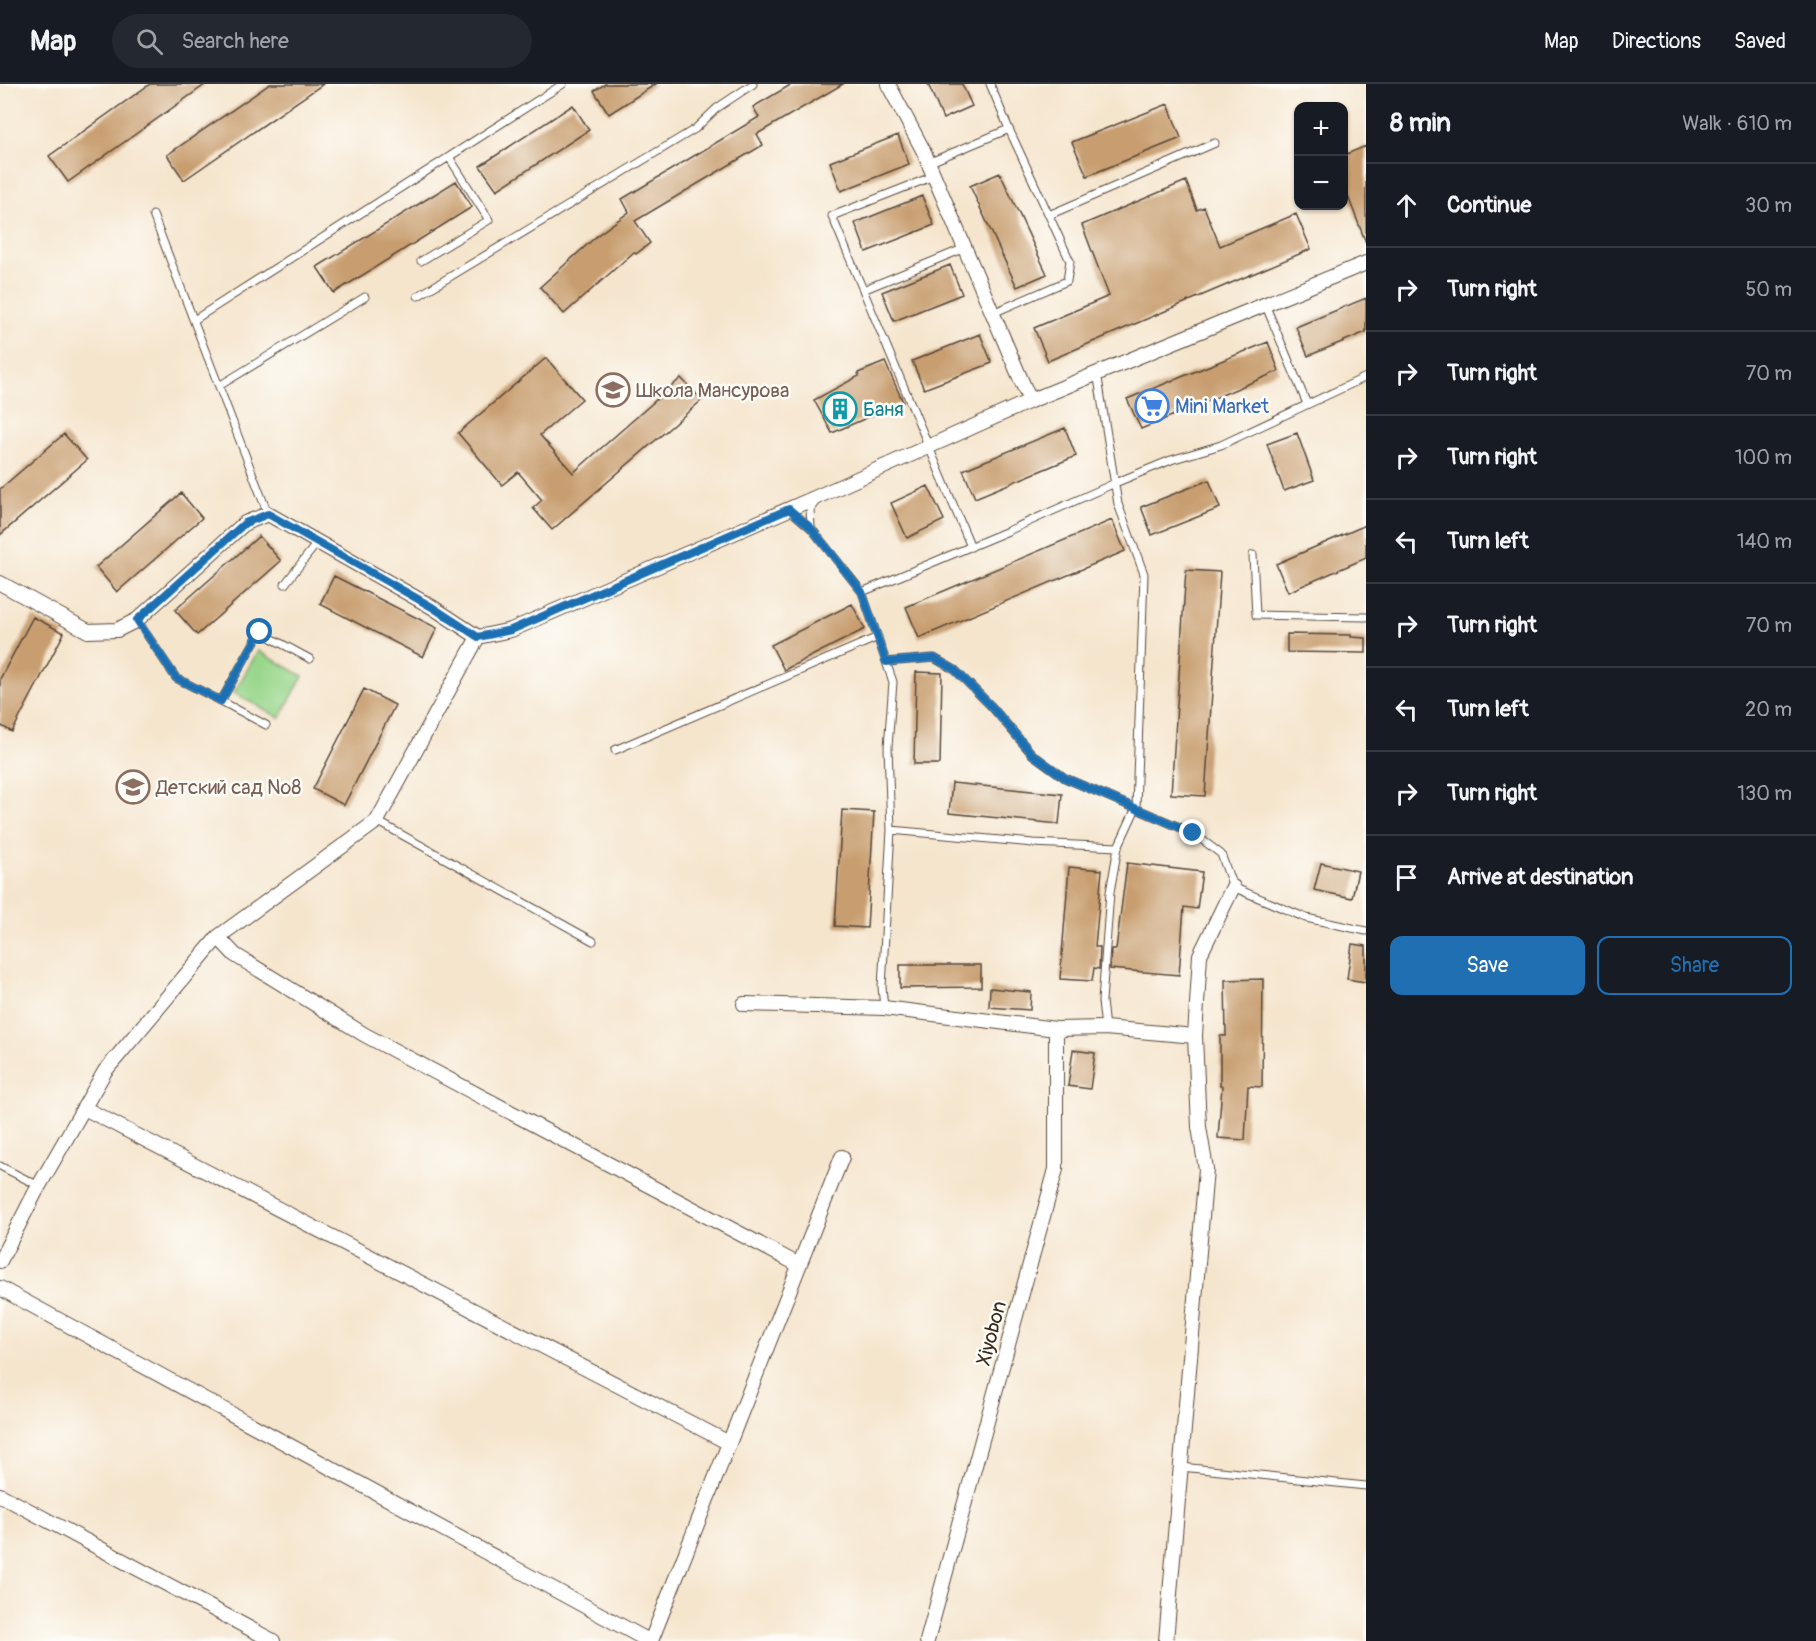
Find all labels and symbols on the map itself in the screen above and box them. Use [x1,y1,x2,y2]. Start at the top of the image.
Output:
school or university icon: Школа Мансурова [595,372,631,408]
place label: Школа Мансурова [636,378,789,403]
supermarket icon: Mini Market [1134,388,1170,424]
building icon: Баня [822,391,858,427]
place label: Mini Market [1175,394,1270,419]
place label: Баня [863,397,904,422]
route start [246,618,272,644]
school or university icon: Детский сад №8 [115,769,151,805]
place label: Детский сад №8 [155,775,301,800]
route end [1179,819,1205,845]
street label: Xiyobon [971,1298,1012,1368]

